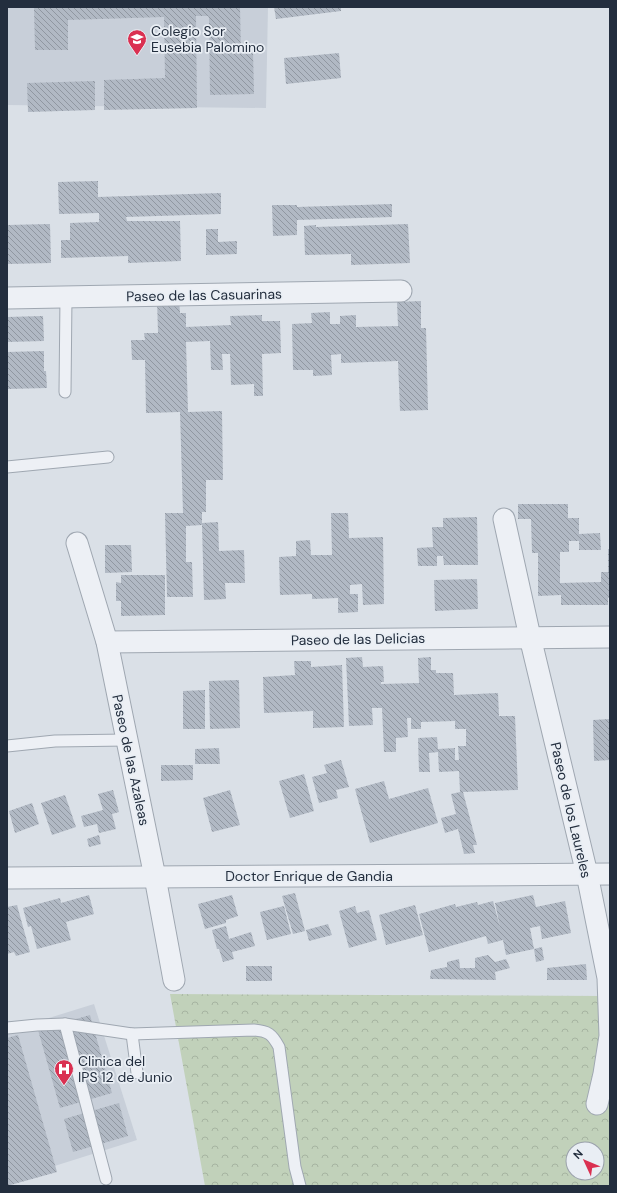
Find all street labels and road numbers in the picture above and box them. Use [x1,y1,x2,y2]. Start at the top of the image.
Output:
street label: Paseo de las Casuarinas [126,285,282,305]
street label: Paseo de las Delicias [291,629,425,649]
street label: Paseo de las Azaleas [108,693,154,827]
street label: Paseo de los Laureles [547,740,595,880]
street label: Doctor Enrique de Gandia [225,867,393,885]

